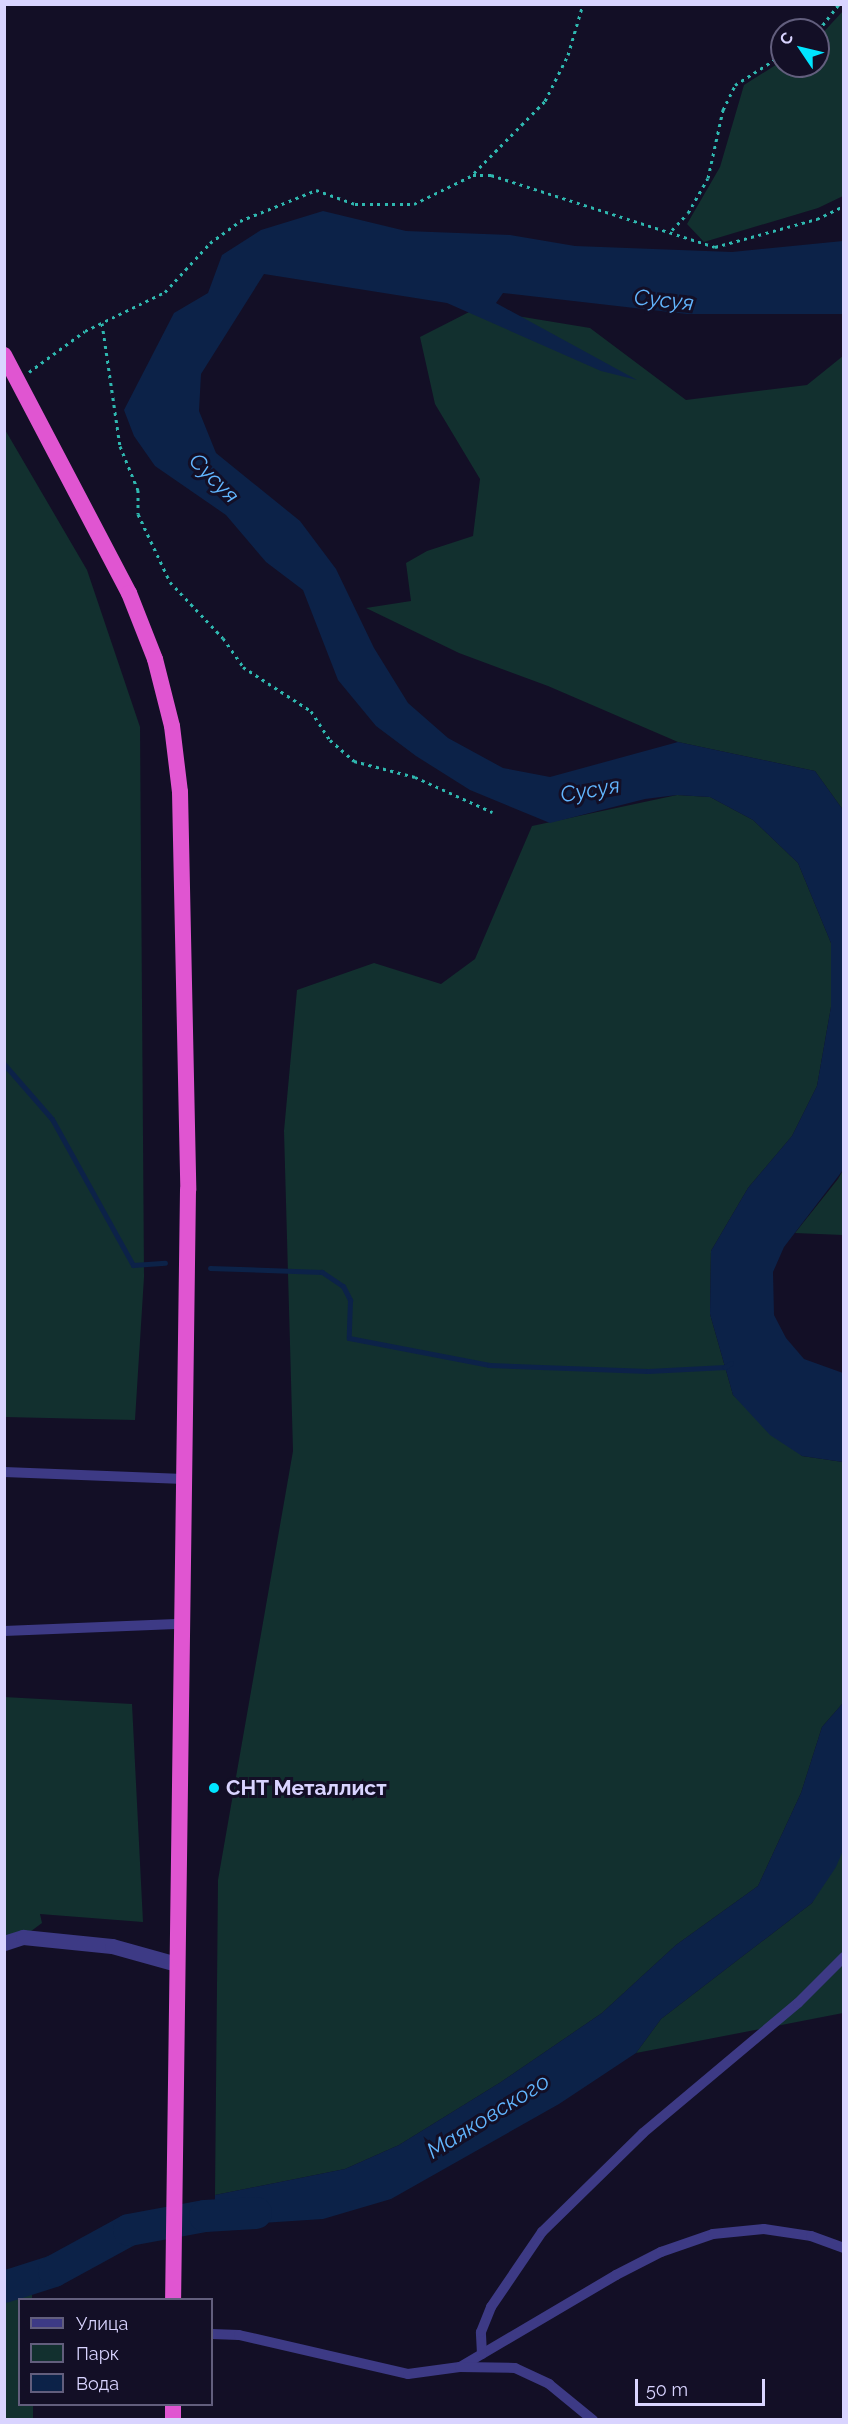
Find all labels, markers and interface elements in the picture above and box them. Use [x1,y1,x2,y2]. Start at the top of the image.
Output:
north arrow [770,18,830,78]
text: С [776,29,797,48]
water label: Сусуя [633,284,695,316]
water label: Сусуя [183,447,245,509]
water label: Сусуя [558,772,622,808]
place label: СНТ Металлист [226,1775,387,1801]
marker: СНТ Металлист [207,1781,221,1795]
water label: Маяковского [422,2068,554,2164]
legend [18,2298,213,2406]
text: Улица [76,2313,128,2334]
text: Парк [76,2343,119,2364]
scale bar [638,2367,768,2405]
text: Вода [76,2373,119,2394]
text: 50 m [646,2379,688,2400]

